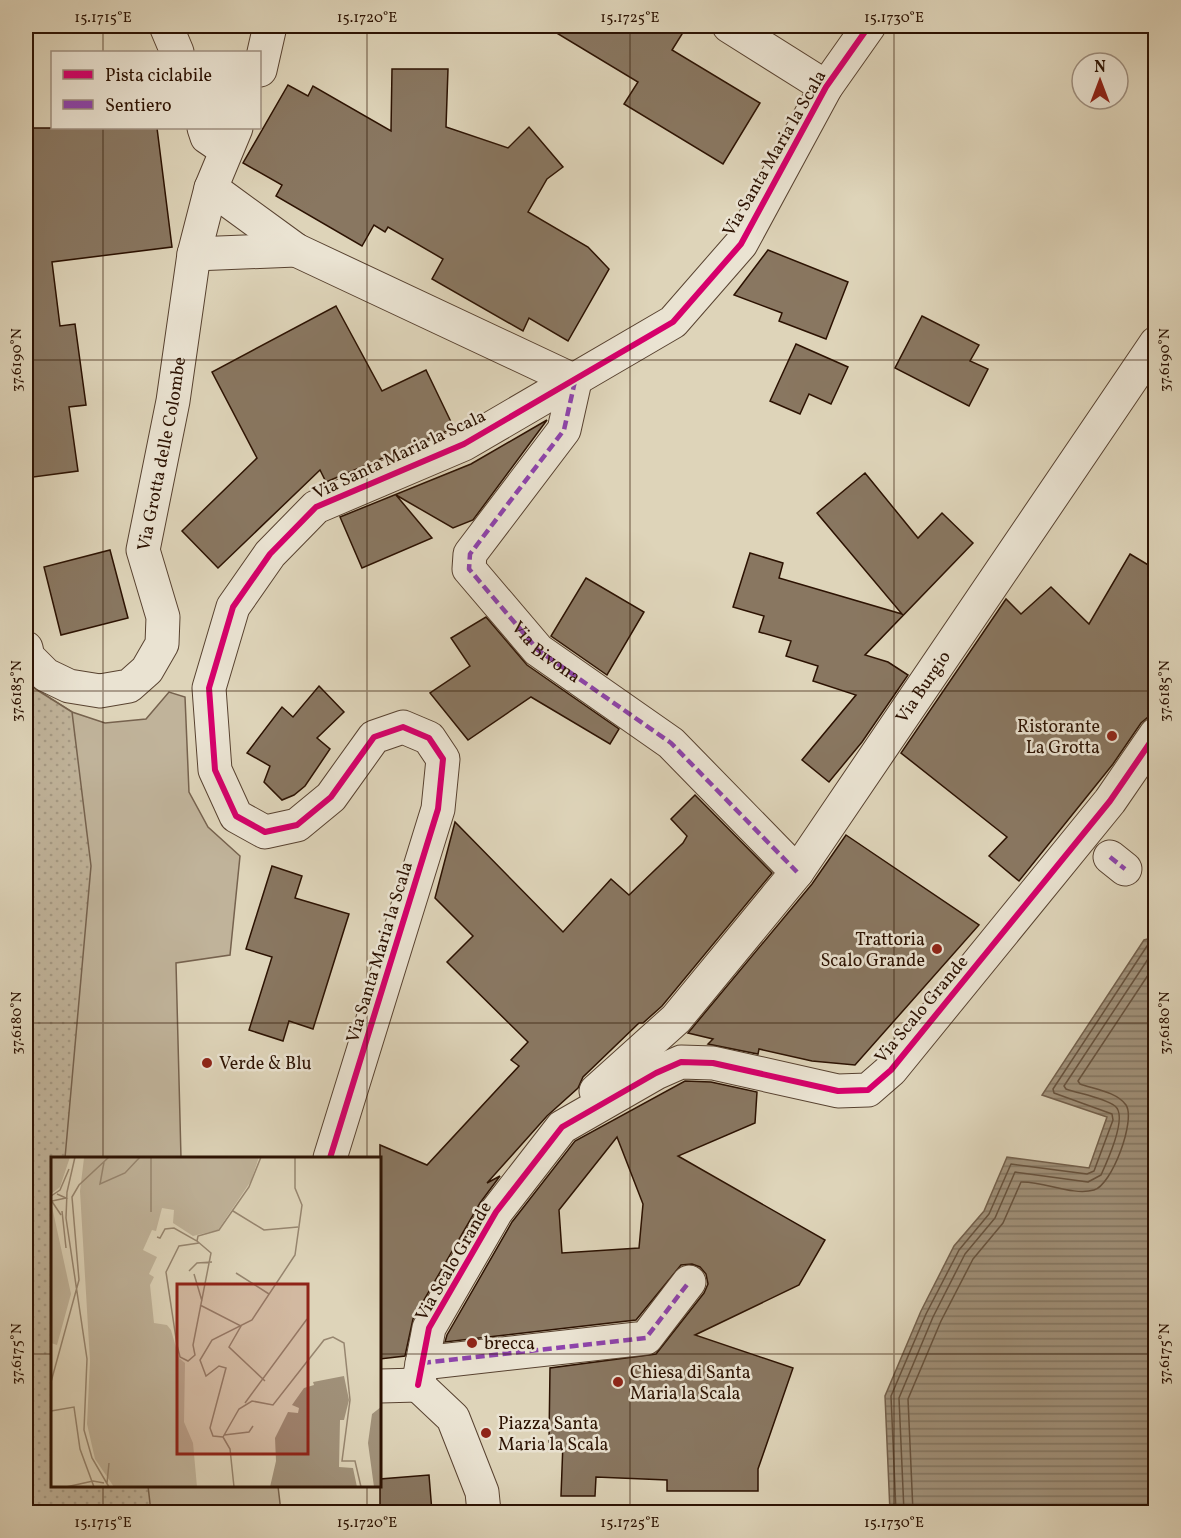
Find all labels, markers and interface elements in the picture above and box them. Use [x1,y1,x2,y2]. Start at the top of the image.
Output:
text: 15.1715°E [74,8,132,29]
text: 15.1720°E [337,8,397,29]
text: 15.1725°E [600,8,660,29]
text: 15.1730°E [864,8,924,29]
legend [51,51,261,129]
north arrow [1070,51,1130,111]
text: N [1094,57,1106,79]
text: Pista ciclabile [105,64,212,89]
street label: Via Santa Maria la Scala [717,66,833,242]
text: Sentiero [105,94,172,119]
text: 37.6190°N [7,328,28,392]
text: 37.6190°N [1155,328,1176,392]
street label: Via Grotta delle Colombe [132,355,193,553]
street label: Via Santa Maria la Scala [309,404,490,507]
street label: Via Bivona [505,616,585,690]
street label: Via Burgio [890,646,958,729]
text: 37.6185°N [7,660,28,722]
text: 37.6185°N [1155,660,1176,722]
place label: Ristorante La Grotta [1017,715,1100,761]
marker: Ristorante La Grotta [1105,729,1119,743]
street label: Via Santa Maria la Scala [341,859,420,1046]
place label: Trattoria Scalo Grande [820,928,925,974]
marker: Trattoria Scalo Grande [930,942,944,956]
street label: Via Scalo Grande [869,951,975,1069]
text: 37.6180°N [7,991,28,1055]
text: 37.6180°N [1155,991,1176,1055]
place label: Verde & Blu [219,1052,312,1077]
marker: Verde & Blu [200,1056,214,1070]
inset map [51,1157,381,1487]
street label: Via Scalo Grande [410,1197,499,1326]
text: 37.6175°N [7,1323,28,1385]
text: 37.6175°N [1155,1323,1176,1385]
place label: brecca [484,1332,535,1357]
marker: brecca [465,1336,479,1350]
place label: Chiesa di Santa Maria la Scala [630,1361,751,1407]
marker: Chiesa di Santa Maria la Scala [611,1375,625,1389]
place label: Piazza Santa Maria la Scala [498,1412,609,1458]
marker: Piazza Santa Maria la Scala [479,1426,493,1440]
text: 15.1715°E [74,1513,132,1534]
text: 15.1720°E [337,1513,397,1534]
text: 15.1725°E [600,1513,660,1534]
text: 15.1730°E [864,1513,924,1534]

